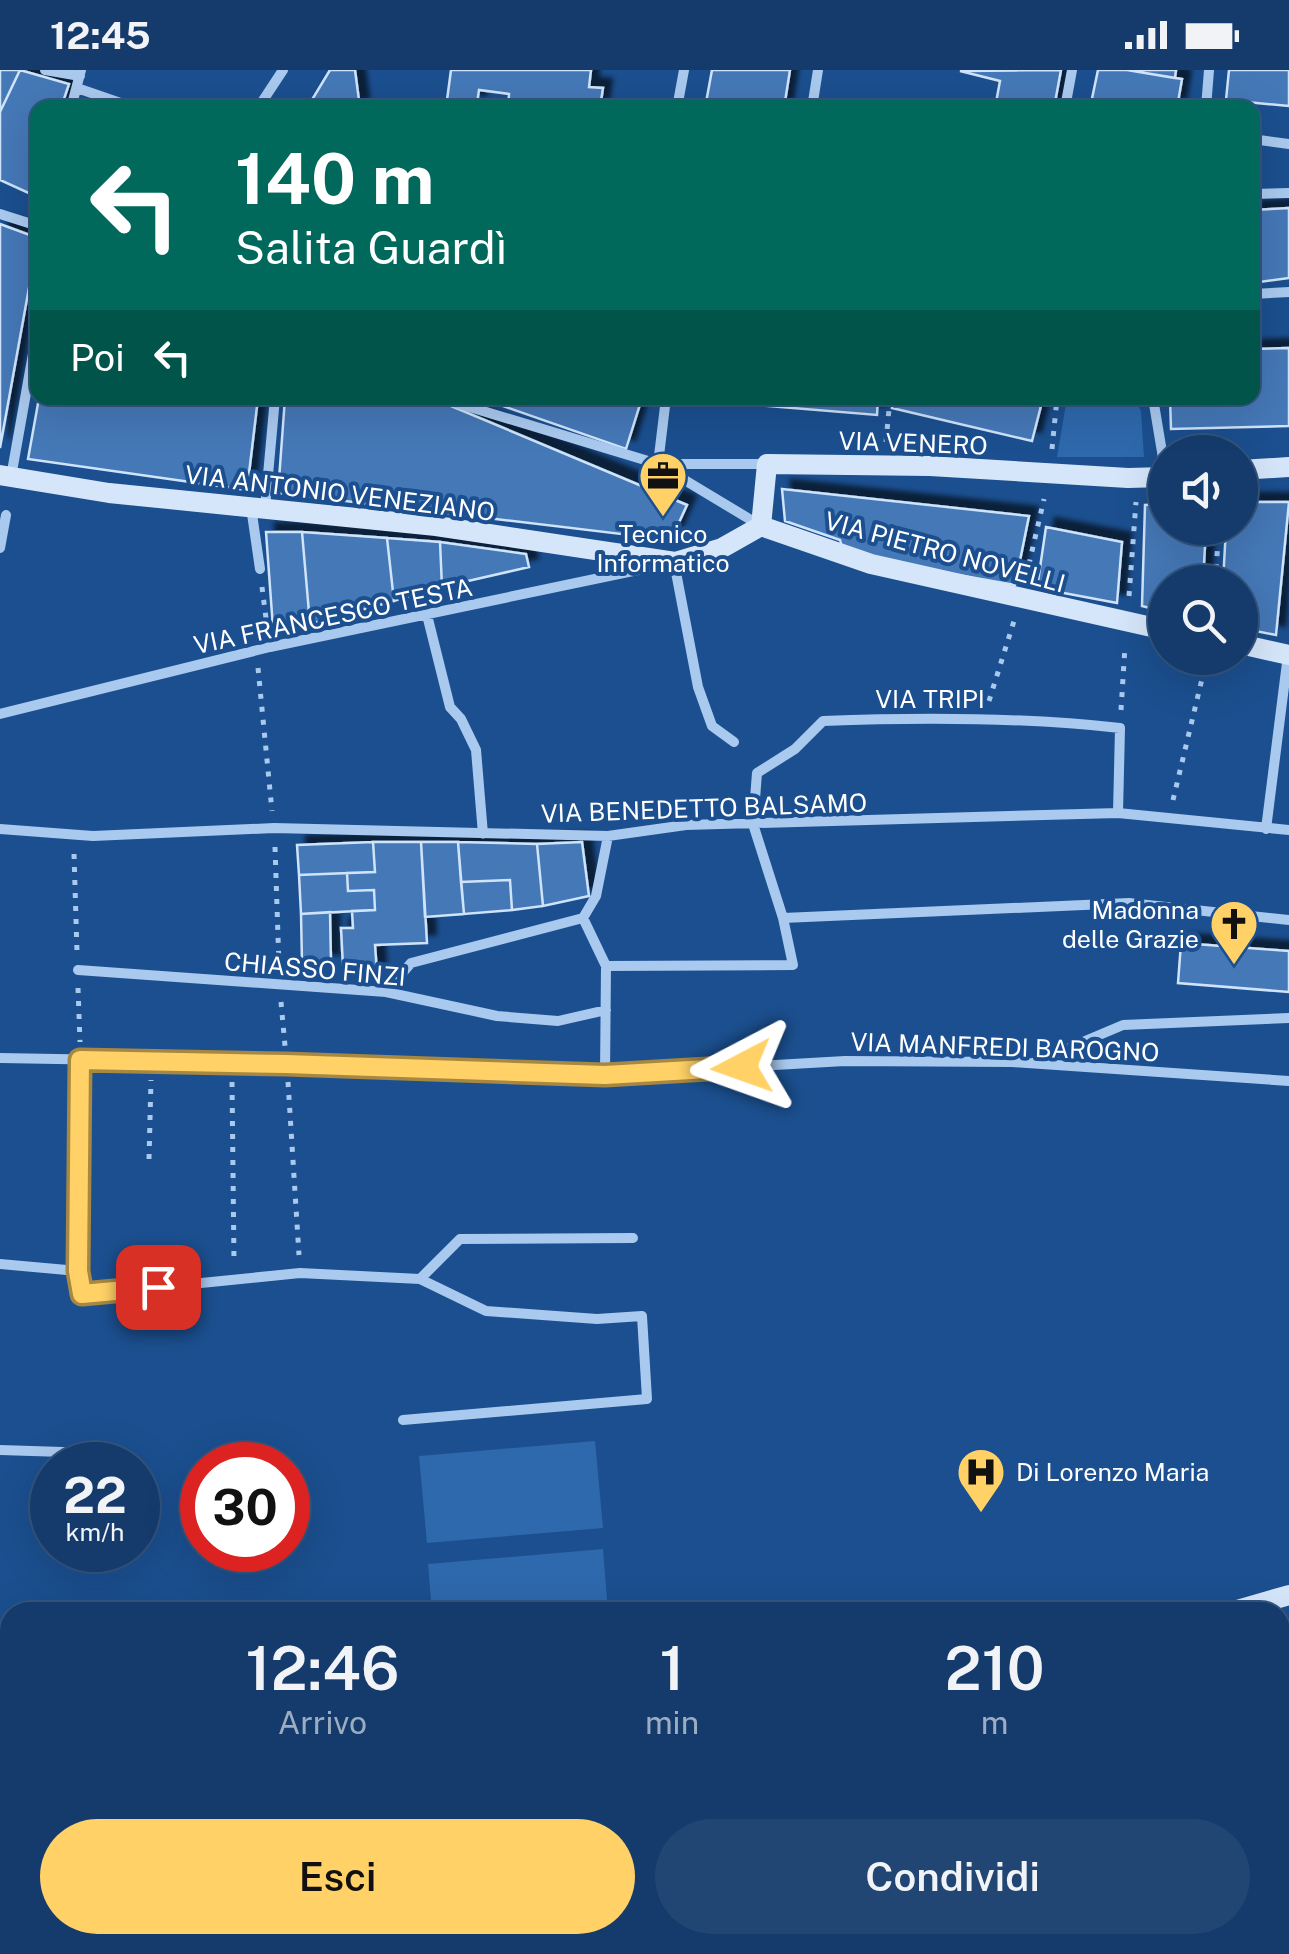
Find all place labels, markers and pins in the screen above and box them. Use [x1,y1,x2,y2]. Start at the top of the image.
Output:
office icon: Tecnico Informatico [637,450,689,518]
place label: Tecnico Informatico [596,519,730,578]
place label: Madonna delle Grazie [1062,895,1199,954]
church icon: Madonna delle Grazie [1208,898,1260,966]
pin [116,1245,201,1330]
hospital icon: Di Lorenzo Maria [955,1446,1007,1514]
place label: Di Lorenzo Maria [1016,1457,1209,1487]

